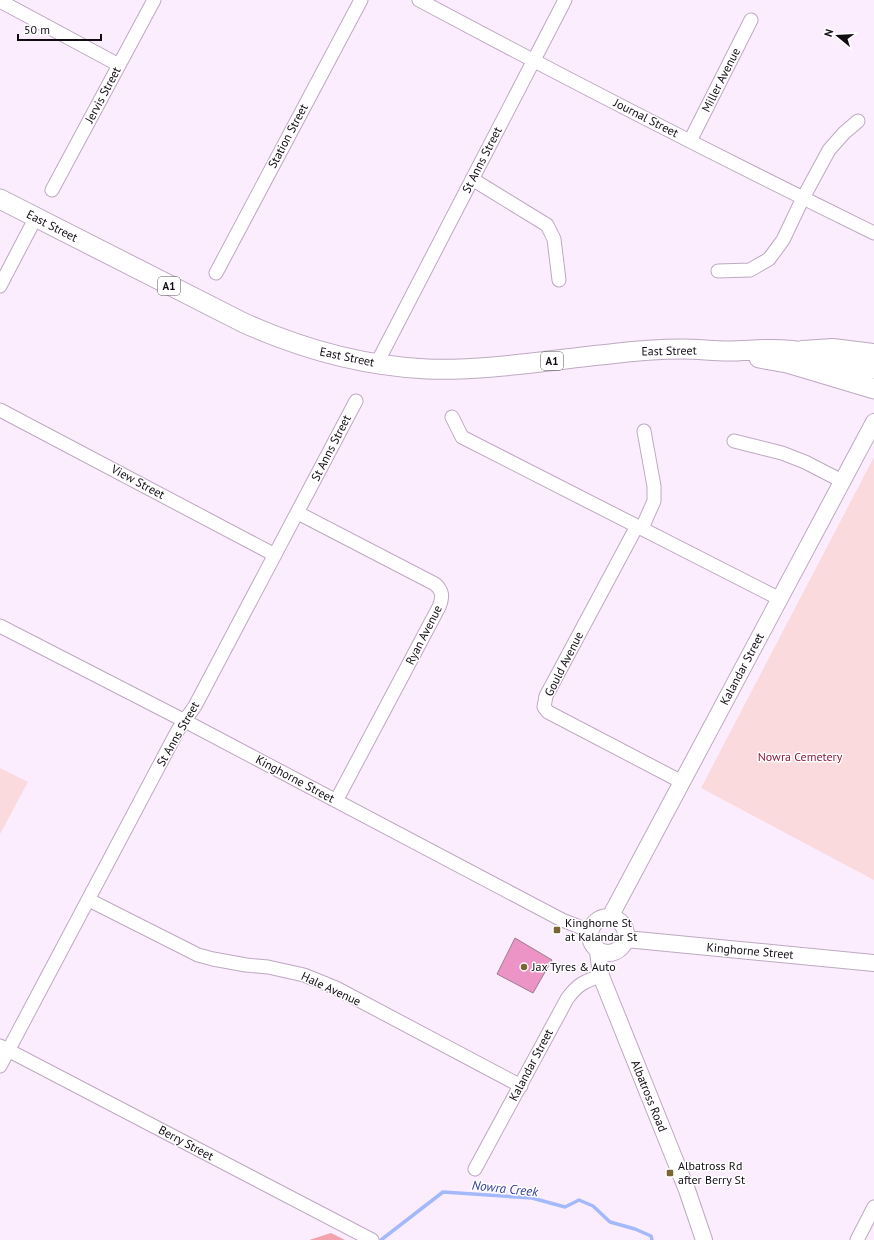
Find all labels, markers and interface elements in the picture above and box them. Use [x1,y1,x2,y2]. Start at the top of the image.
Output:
scale bar [18,16,101,42]
north arrow [818,16,858,56]
text: 50 m [24,22,50,37]
text: N [821,27,836,39]
street label: Miller Avenue [698,45,743,114]
street label: Jervis Street [81,64,124,126]
street label: Journal Street [611,94,681,140]
street label: Station Street [264,101,311,170]
street label: St Anns Street [458,124,505,195]
street label: East Street [24,206,80,245]
road number: A1 [158,277,180,295]
street label: East Street [318,343,376,370]
street label: East Street [641,343,697,358]
road number: A1 [541,352,563,370]
street label: St Anns Street [307,412,354,483]
street label: View Street [108,461,168,502]
street label: Ryan Avenue [402,602,445,667]
street label: Gould Avenue [541,629,586,699]
street label: Kalandar Street [716,630,767,707]
street label: St Anns Street [153,699,202,769]
park label: Nowra Cemetery [758,749,843,764]
street label: Kinghorne Street [253,751,337,806]
place label: Kinghorne St at Kalandar St [565,915,637,944]
marker: Kinghorne St at Kalandar St [552,925,562,935]
street label: Kinghorne Street [706,939,794,962]
place label: Jax Tyres & Auto [531,959,616,974]
marker: Jax Tyres & Auto [519,962,529,972]
street label: Hale Avenue [299,968,363,1009]
street label: Kalandar Street [505,1026,556,1103]
street label: Albatross Road [628,1058,671,1134]
street label: Berry Street [156,1122,216,1163]
place label: Albatross Rd after Berry St [678,1158,745,1187]
marker: Albatross Rd after Berry St [665,1168,675,1178]
water label: Nowra Creek [471,1177,540,1201]

